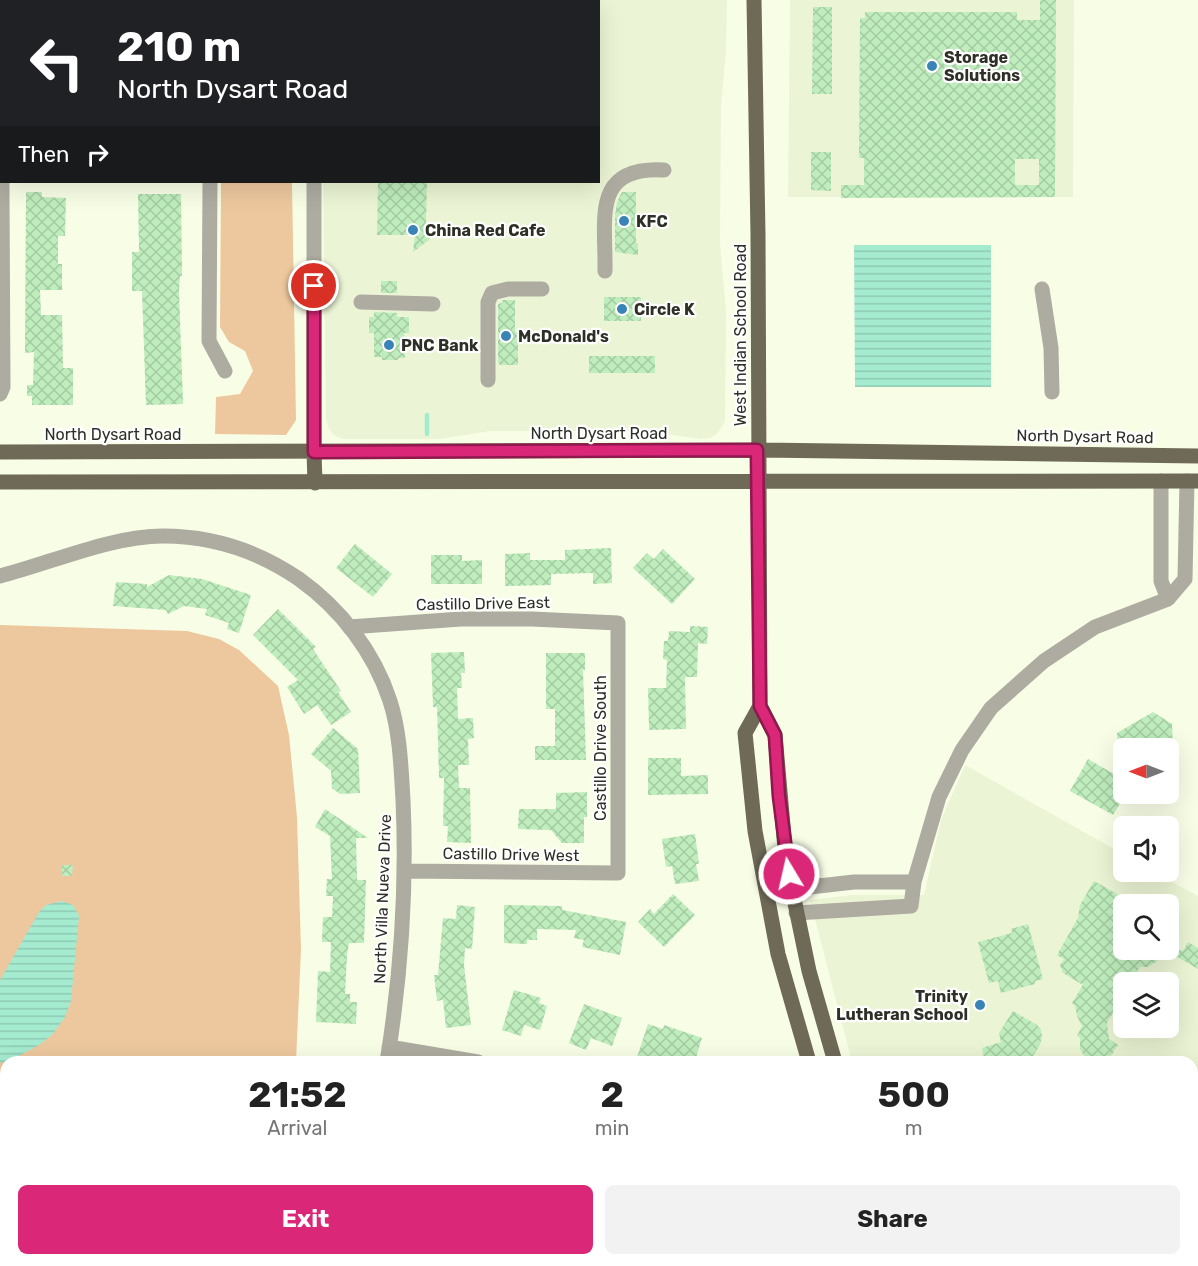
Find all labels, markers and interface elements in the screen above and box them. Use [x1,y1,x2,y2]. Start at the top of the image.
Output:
text: 210 m [117,22,241,72]
icon: left [18,24,96,102]
place label: Storage Solutions [944,48,1020,85]
marker: Storage Solutions [925,59,939,73]
text: North Dysart Road [117,73,348,105]
icon: right [81,138,114,171]
text: Then [18,141,69,168]
place label: KFC [636,212,668,231]
marker: KFC [617,214,631,228]
place label: China Red Cafe [425,221,545,240]
marker: China Red Cafe [406,223,420,237]
street label: West Indian School Road [731,244,750,426]
pin [288,260,339,311]
icon: arrive [297,269,330,302]
place label: Circle K [634,300,695,319]
marker: Circle K [615,302,629,316]
place label: McDonald's [518,327,609,346]
marker: McDonald's [499,329,513,343]
place label: PNC Bank [401,336,479,355]
marker: PNC Bank [382,338,396,352]
street label: North Dysart Road [530,424,668,443]
street label: North Dysart Road [44,425,182,444]
street label: North Dysart Road [1016,426,1154,447]
street label: Castillo Drive East [416,593,550,614]
street label: Castillo Drive South [591,675,610,821]
north arrow [1113,738,1179,804]
map controls [1113,738,1179,1038]
street label: North Villa Nueva Drive [370,814,395,984]
button: sound [1113,816,1179,882]
position arrow [757,842,821,906]
street label: Castillo Drive West [443,844,579,865]
button: search [1113,894,1179,960]
button: layers [1113,972,1179,1038]
place label: Trinity Lutheran School [836,987,968,1024]
marker: Trinity Lutheran School [973,998,987,1012]
text: 21:52 [248,1073,347,1116]
text: 2 [600,1073,624,1116]
text: 500 [878,1073,950,1116]
text: Arrival [267,1116,327,1140]
text: min [595,1116,630,1140]
text: m [905,1116,923,1140]
button: Exit [18,1185,593,1254]
button: Share [605,1185,1180,1254]

